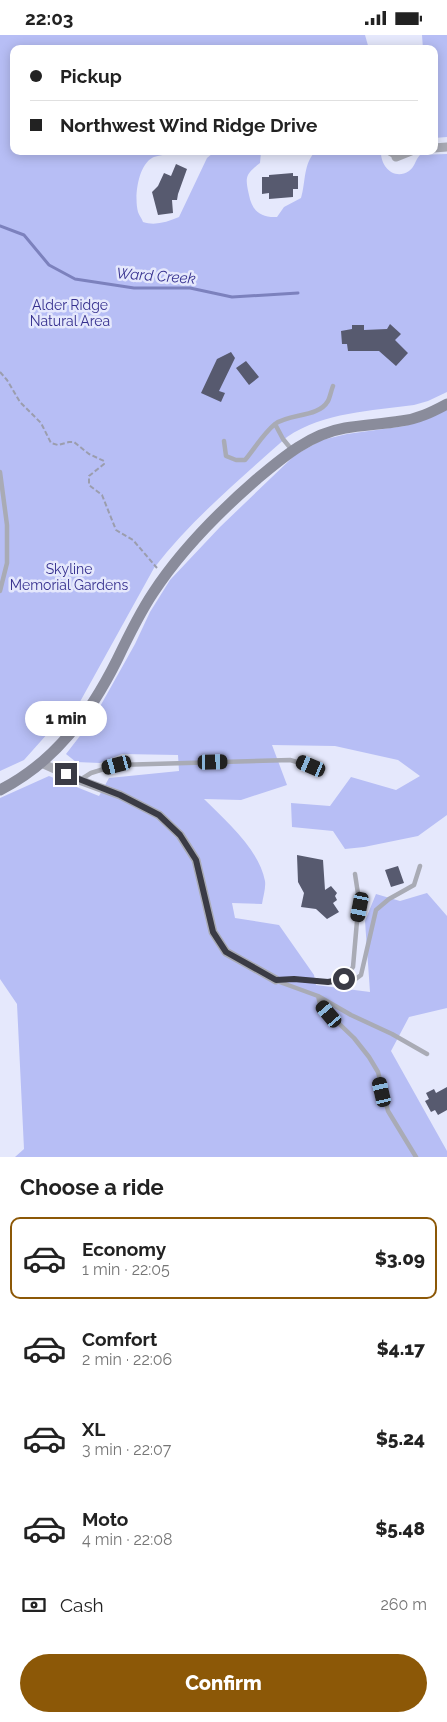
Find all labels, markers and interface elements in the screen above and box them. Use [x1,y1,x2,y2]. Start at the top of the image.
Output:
text: 22:03 [25,7,73,29]
text: Pickup [60,65,122,87]
text: Northwest Wind Ridge Drive [60,114,317,136]
water label: Ward Creek [116,264,196,288]
park label: Alder Ridge Natural Area [30,297,110,329]
park label: Skyline Memorial Gardens [10,561,128,593]
callout: 1 min [25,701,107,737]
text: 1 min [45,709,87,728]
car [294,753,327,779]
car [100,754,133,776]
car [197,754,228,770]
route end [55,763,77,785]
car [349,891,370,923]
route start [333,968,355,990]
car [313,998,344,1030]
car [371,1076,392,1108]
text: Choose a ride [20,1174,164,1200]
icon: car [22,1236,67,1281]
text: Economy [82,1238,166,1260]
text: $3.09 [375,1247,425,1269]
text: 1 min · 22:05 [82,1260,170,1279]
icon: car [22,1326,67,1371]
text: Comfort [82,1328,157,1350]
text: $4.17 [377,1337,425,1359]
text: 2 min · 22:06 [82,1350,172,1369]
icon: car [22,1416,67,1461]
text: XL [82,1418,105,1440]
text: $5.24 [376,1427,425,1449]
text: 3 min · 22:07 [82,1440,171,1459]
icon: car [22,1506,67,1551]
text: Moto [82,1508,128,1530]
text: $5.48 [375,1517,425,1539]
text: 4 min · 22:08 [82,1530,172,1549]
icon: cash [20,1591,48,1619]
text: Cash [60,1594,104,1616]
text: 260 m [380,1595,427,1614]
button: Confirm [20,1654,427,1712]

